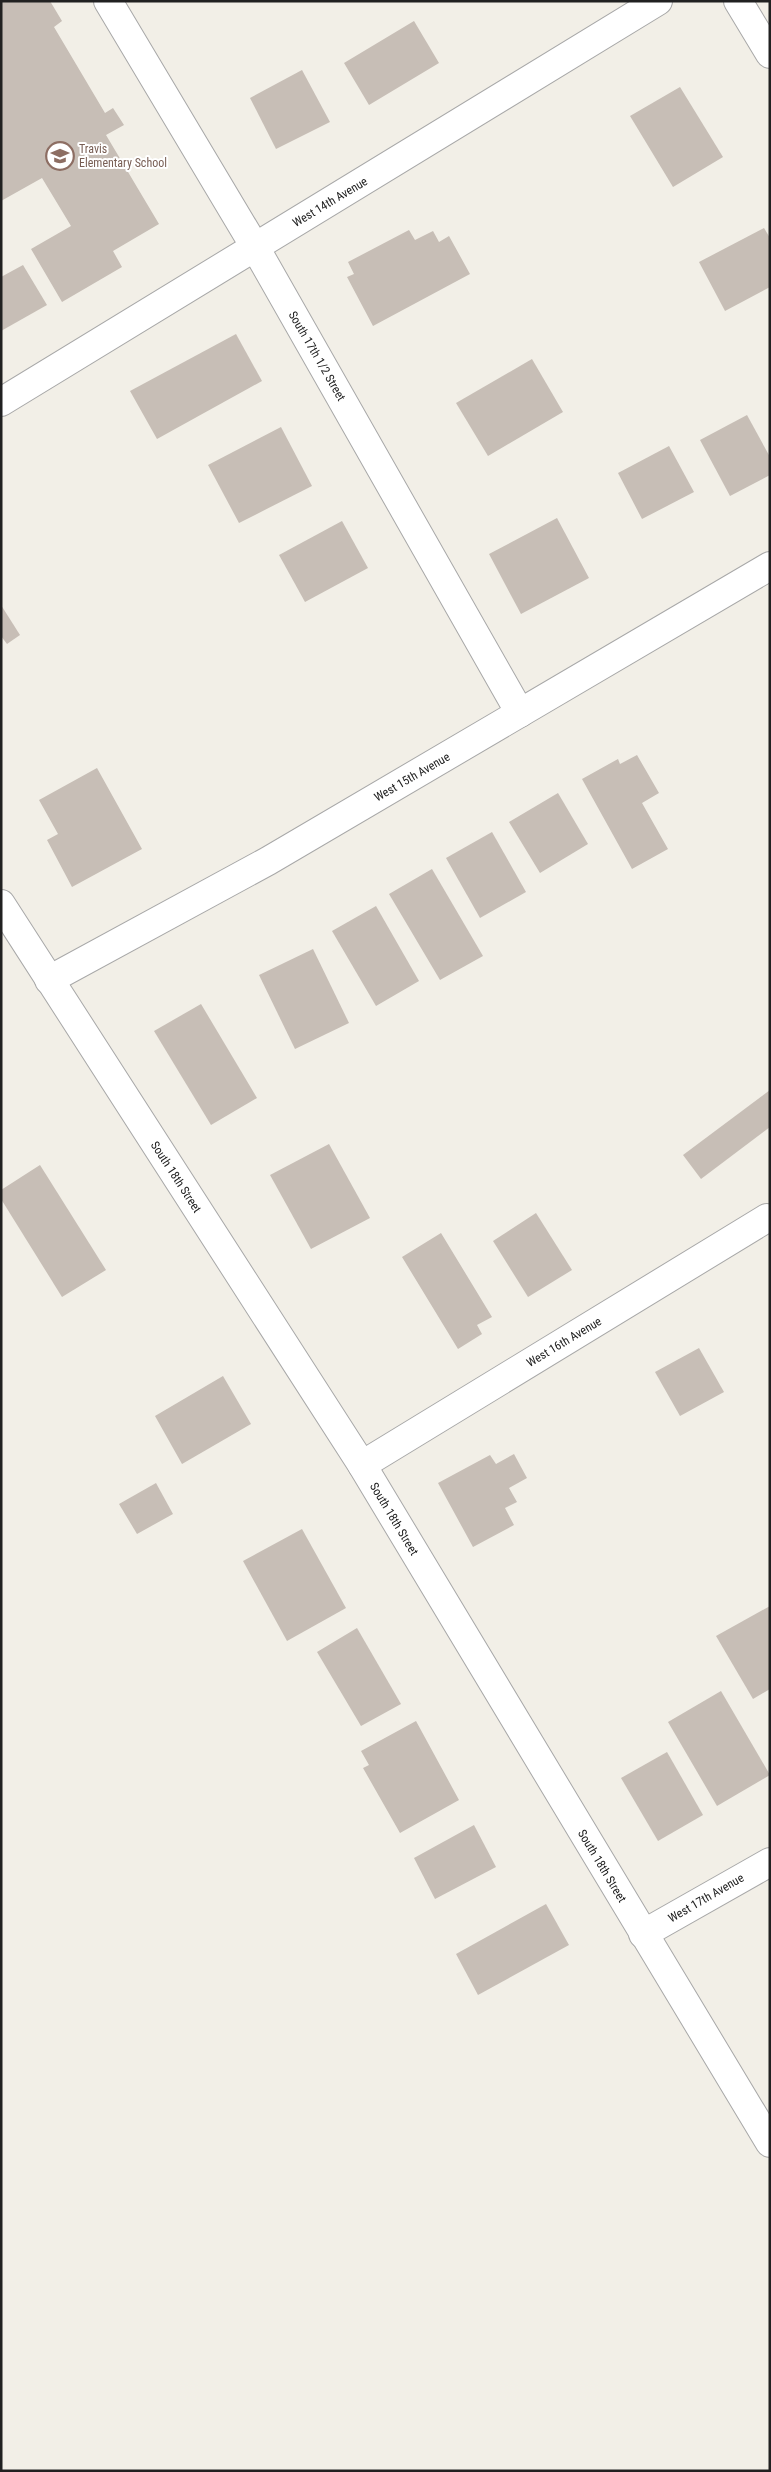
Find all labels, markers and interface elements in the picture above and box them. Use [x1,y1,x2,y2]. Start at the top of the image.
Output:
school or university icon: Travis Elementary School [45,141,75,171]
place label: Travis Elementary School [79,142,167,170]
street label: West 14th Avenue [290,174,370,230]
street label: South 17th 1/2 Street [286,309,349,404]
street label: West 15th Avenue [372,750,453,804]
street label: South 18th Street [148,1139,205,1216]
street label: West 16th Avenue [524,1314,604,1370]
street label: South 18th Street [367,1480,421,1558]
street label: South 18th Street [575,1827,629,1905]
street label: West 17th Avenue [666,1871,747,1925]

